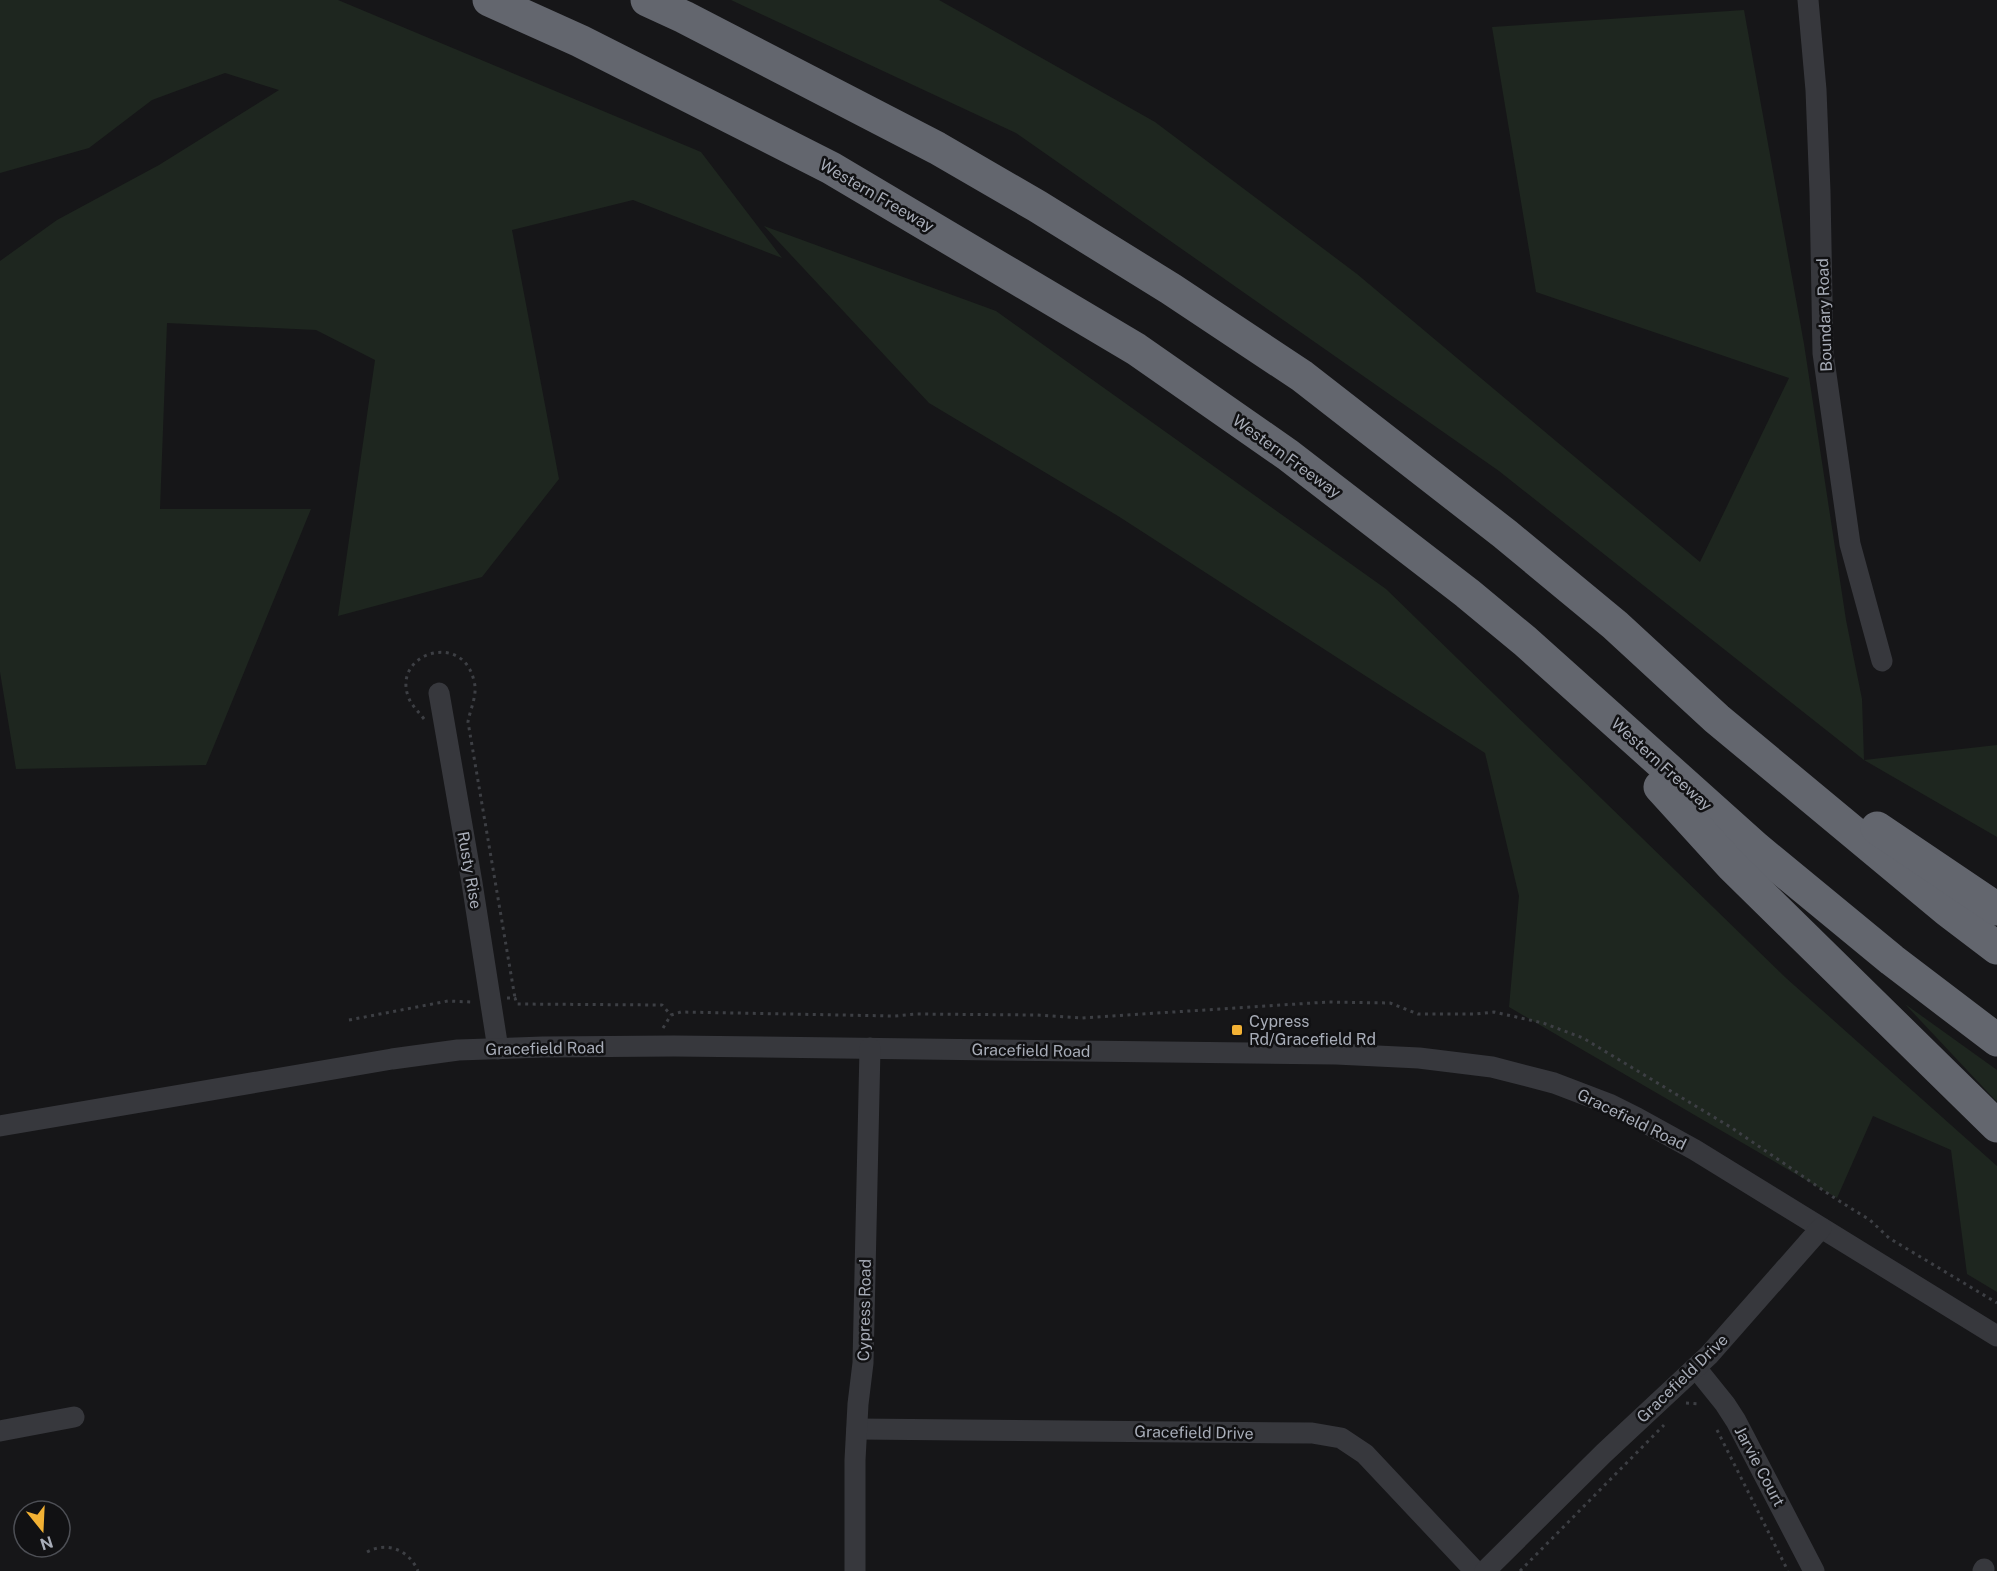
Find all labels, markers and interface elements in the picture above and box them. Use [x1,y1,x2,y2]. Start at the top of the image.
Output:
street label: Western Freeway [816,155,938,236]
street label: Boundary Road [1813,258,1836,372]
street label: Western Freeway [1229,411,1345,502]
street label: Western Freeway [1607,714,1716,815]
street label: Rusty Rise [453,830,486,910]
place label: Cypress Rd/Gracefield Rd [1249,1012,1376,1049]
marker: Cypress Rd/Gracefield Rd [1230,1023,1244,1037]
street label: Gracefield Road [485,1038,605,1059]
street label: Gracefield Road [971,1040,1091,1061]
street label: Gracefield Road [1574,1085,1689,1154]
street label: Cypress Road [854,1259,875,1361]
street label: Gracefield Drive [1633,1330,1732,1427]
street label: Gracefield Drive [1134,1422,1254,1443]
street label: Jarvie Court [1730,1423,1789,1510]
north arrow [12,1499,72,1559]
text: N [38,1532,55,1554]

